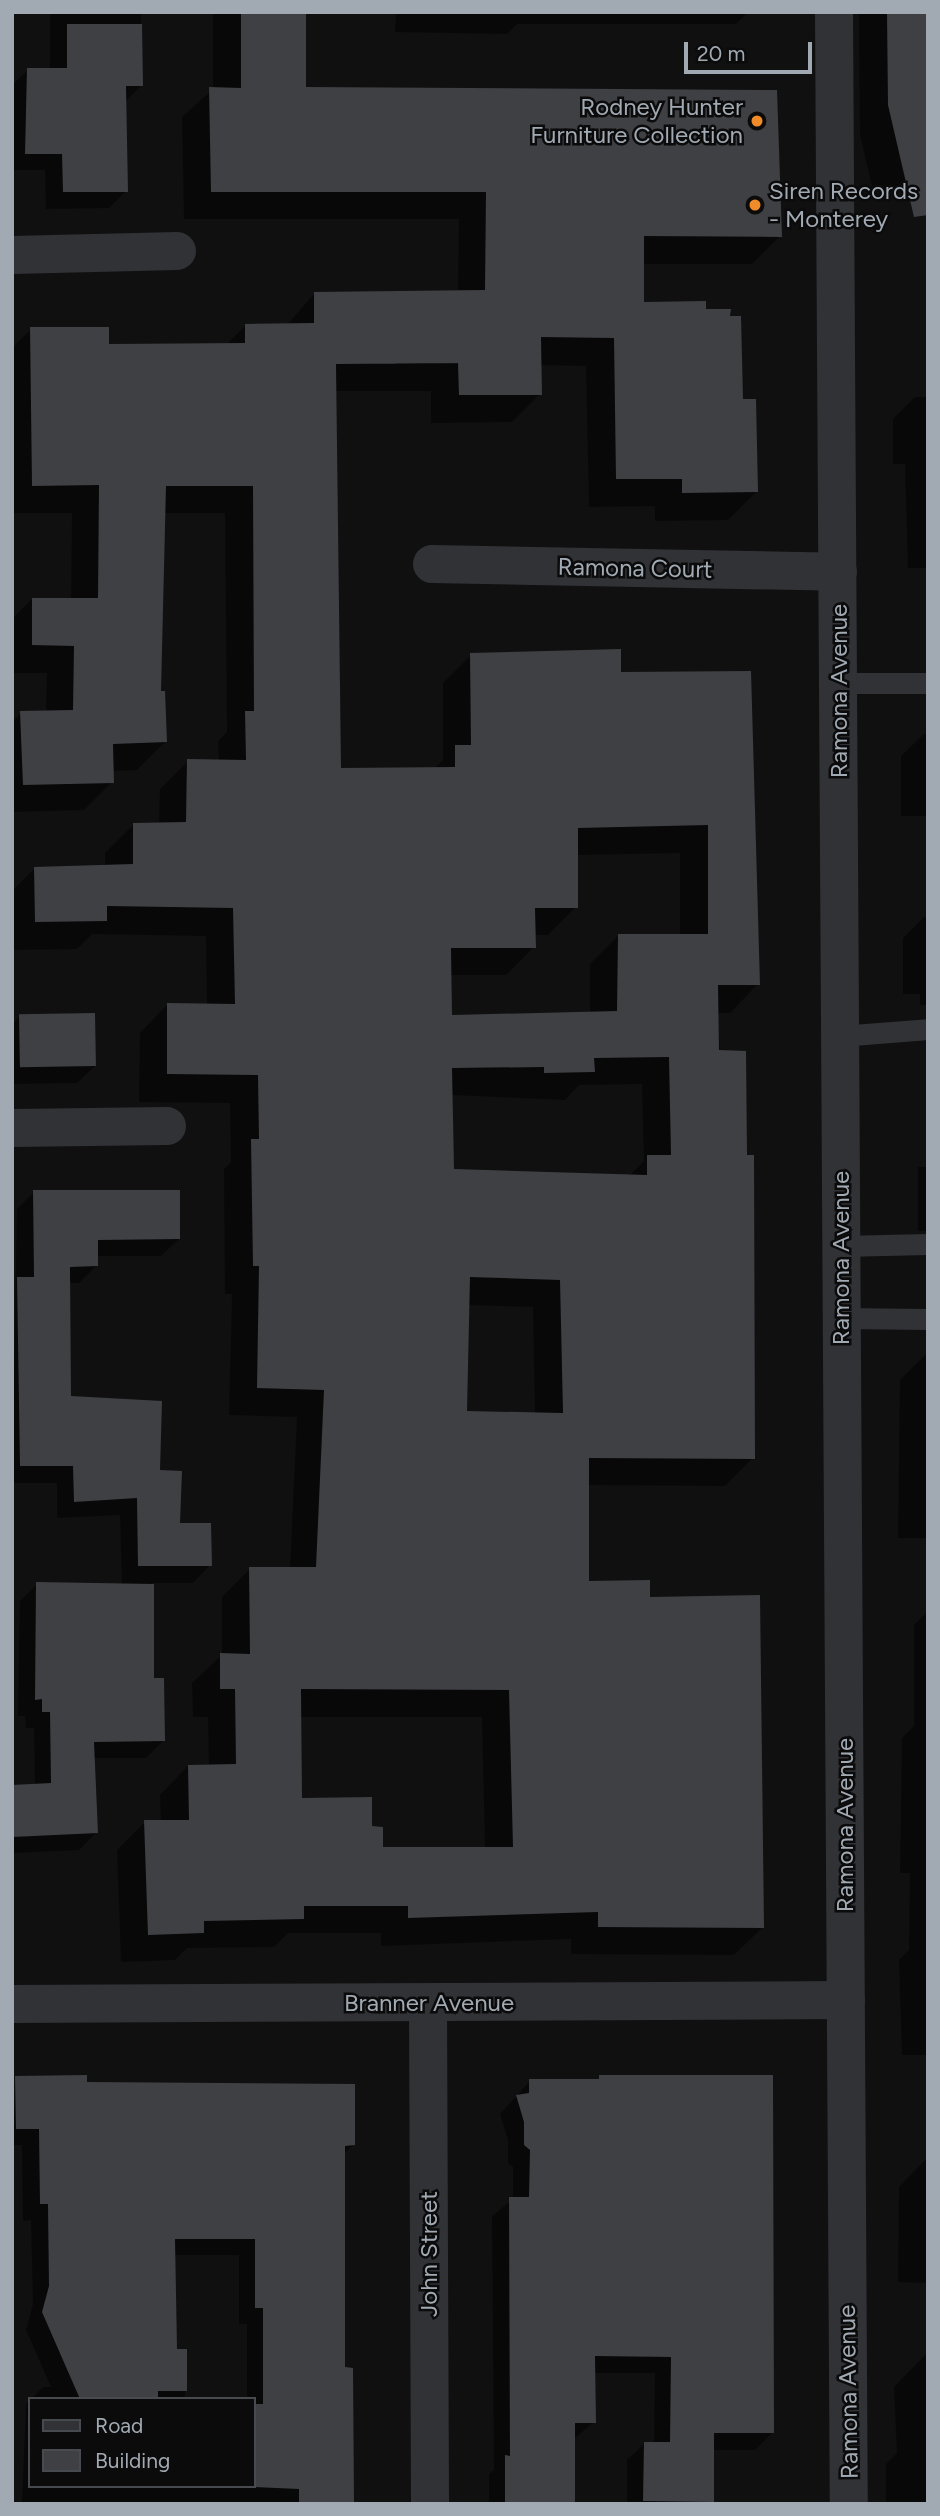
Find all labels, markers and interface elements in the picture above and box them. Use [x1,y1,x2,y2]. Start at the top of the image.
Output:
scale bar [688,28,816,72]
text: 20 m [697,41,745,66]
place label: Rodney Hunter Furniture Collection [530,93,743,149]
marker: Rodney Hunter Furniture Collection [749,113,765,129]
place label: Siren Records - Monterey [769,177,918,233]
marker: Siren Records - Monterey [747,197,763,213]
street label: Ramona Court [557,552,713,584]
street label: Ramona Avenue [825,604,853,778]
street label: Ramona Avenue [827,1171,855,1345]
street label: Ramona Avenue [831,1738,859,1912]
street label: Branner Avenue [344,1989,514,2017]
street label: John Street [415,2191,443,2317]
street label: Ramona Avenue [832,2305,864,2479]
legend [28,2397,256,2488]
text: Road [95,2413,143,2438]
text: Building [95,2448,170,2473]

